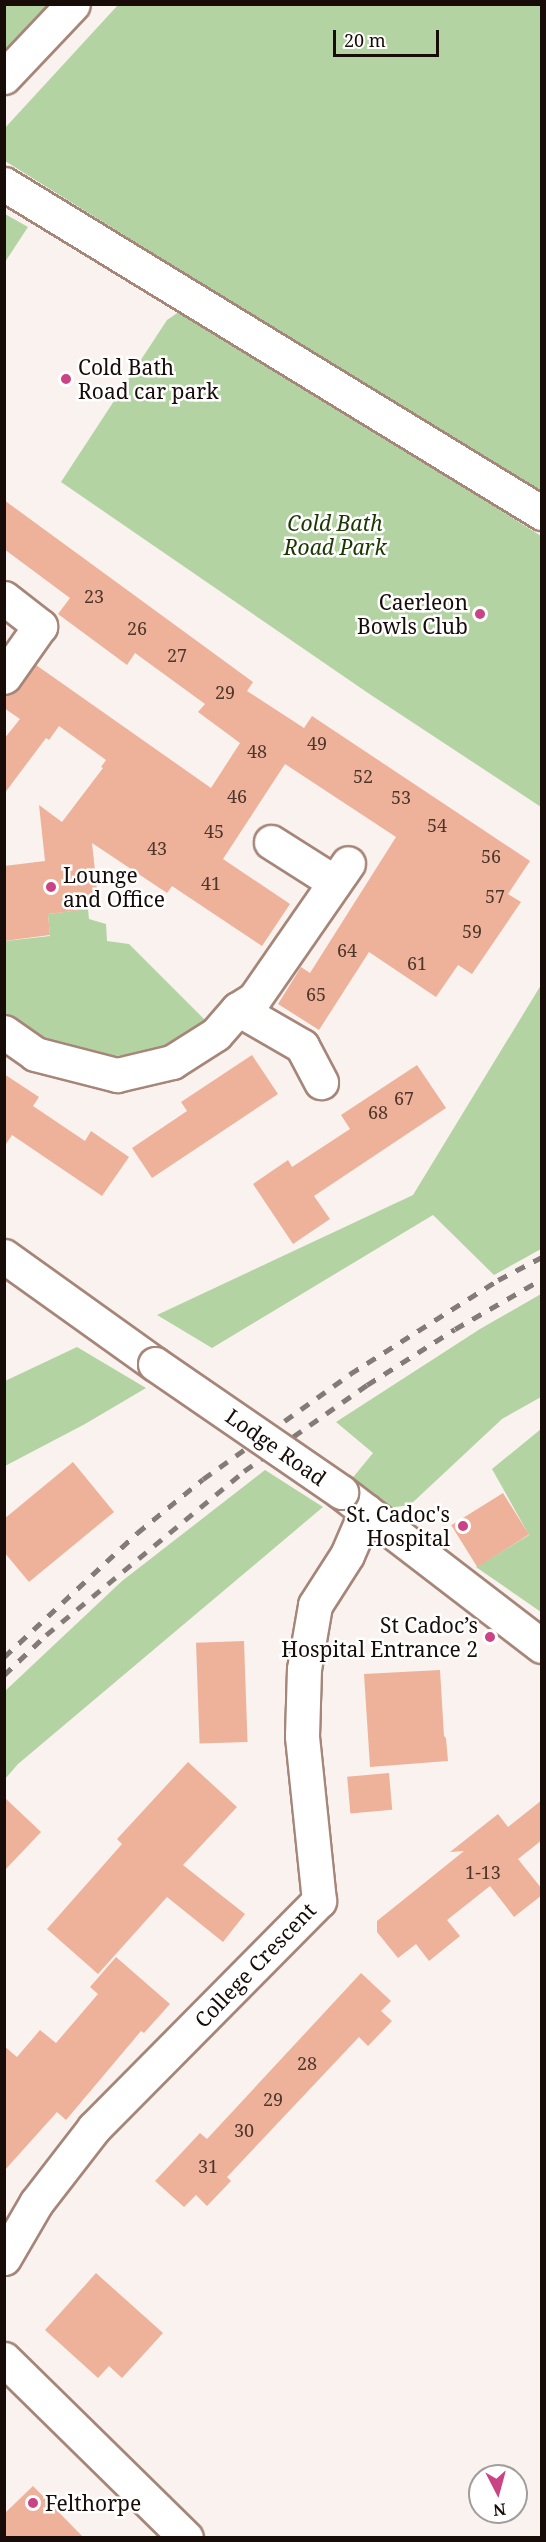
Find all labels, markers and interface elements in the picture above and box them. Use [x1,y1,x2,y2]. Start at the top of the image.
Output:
scale bar [336,18,442,56]
text: 20 m [344,28,386,52]
place label: Cold Bath Road car park [78,354,218,404]
marker: Cold Bath Road car park [59,372,73,386]
park label: Cold Bath Road Park [284,510,386,560]
house number: 23 [84,585,104,607]
place label: Caerleon Bowls Club [357,589,468,639]
marker: Caerleon Bowls Club [473,607,487,621]
house number: 26 [127,617,147,639]
house number: 27 [167,644,187,666]
house number: 29 [215,681,235,703]
house number: 49 [307,732,327,754]
house number: 48 [247,740,267,762]
house number: 52 [353,765,373,787]
house number: 46 [227,785,247,807]
house number: 53 [391,786,411,808]
house number: 54 [427,814,447,836]
house number: 45 [204,820,224,842]
house number: 43 [147,837,167,859]
house number: 56 [481,845,501,867]
place label: Lounge and Office [63,862,165,912]
house number: 41 [201,872,221,894]
marker: Lounge and Office [44,880,58,894]
house number: 57 [485,885,505,907]
house number: 59 [462,920,482,942]
house number: 64 [337,939,357,961]
house number: 61 [407,952,427,974]
house number: 65 [306,983,326,1005]
house number: 67 [394,1087,414,1109]
house number: 68 [368,1101,388,1123]
street label: Lodge Road [221,1403,331,1491]
place label: St. Cadoc's Hospital [346,1501,450,1551]
marker: St. Cadoc's Hospital [454,1517,472,1535]
place label: St Cadoc’s Hospital Entrance 2 [281,1612,478,1662]
marker: St Cadoc’s Hospital Entrance 2 [483,1630,497,1644]
house number: 1-13 [465,1861,501,1883]
street label: College Crescent [189,1898,321,2032]
house number: 28 [297,2052,317,2074]
house number: 29 [263,2088,283,2110]
house number: 30 [234,2119,254,2141]
house number: 31 [198,2155,218,2177]
north arrow [468,2464,528,2524]
place label: Felthorpe [45,2490,141,2516]
marker: Felthorpe [26,2496,40,2510]
text: N [492,2498,507,2522]

